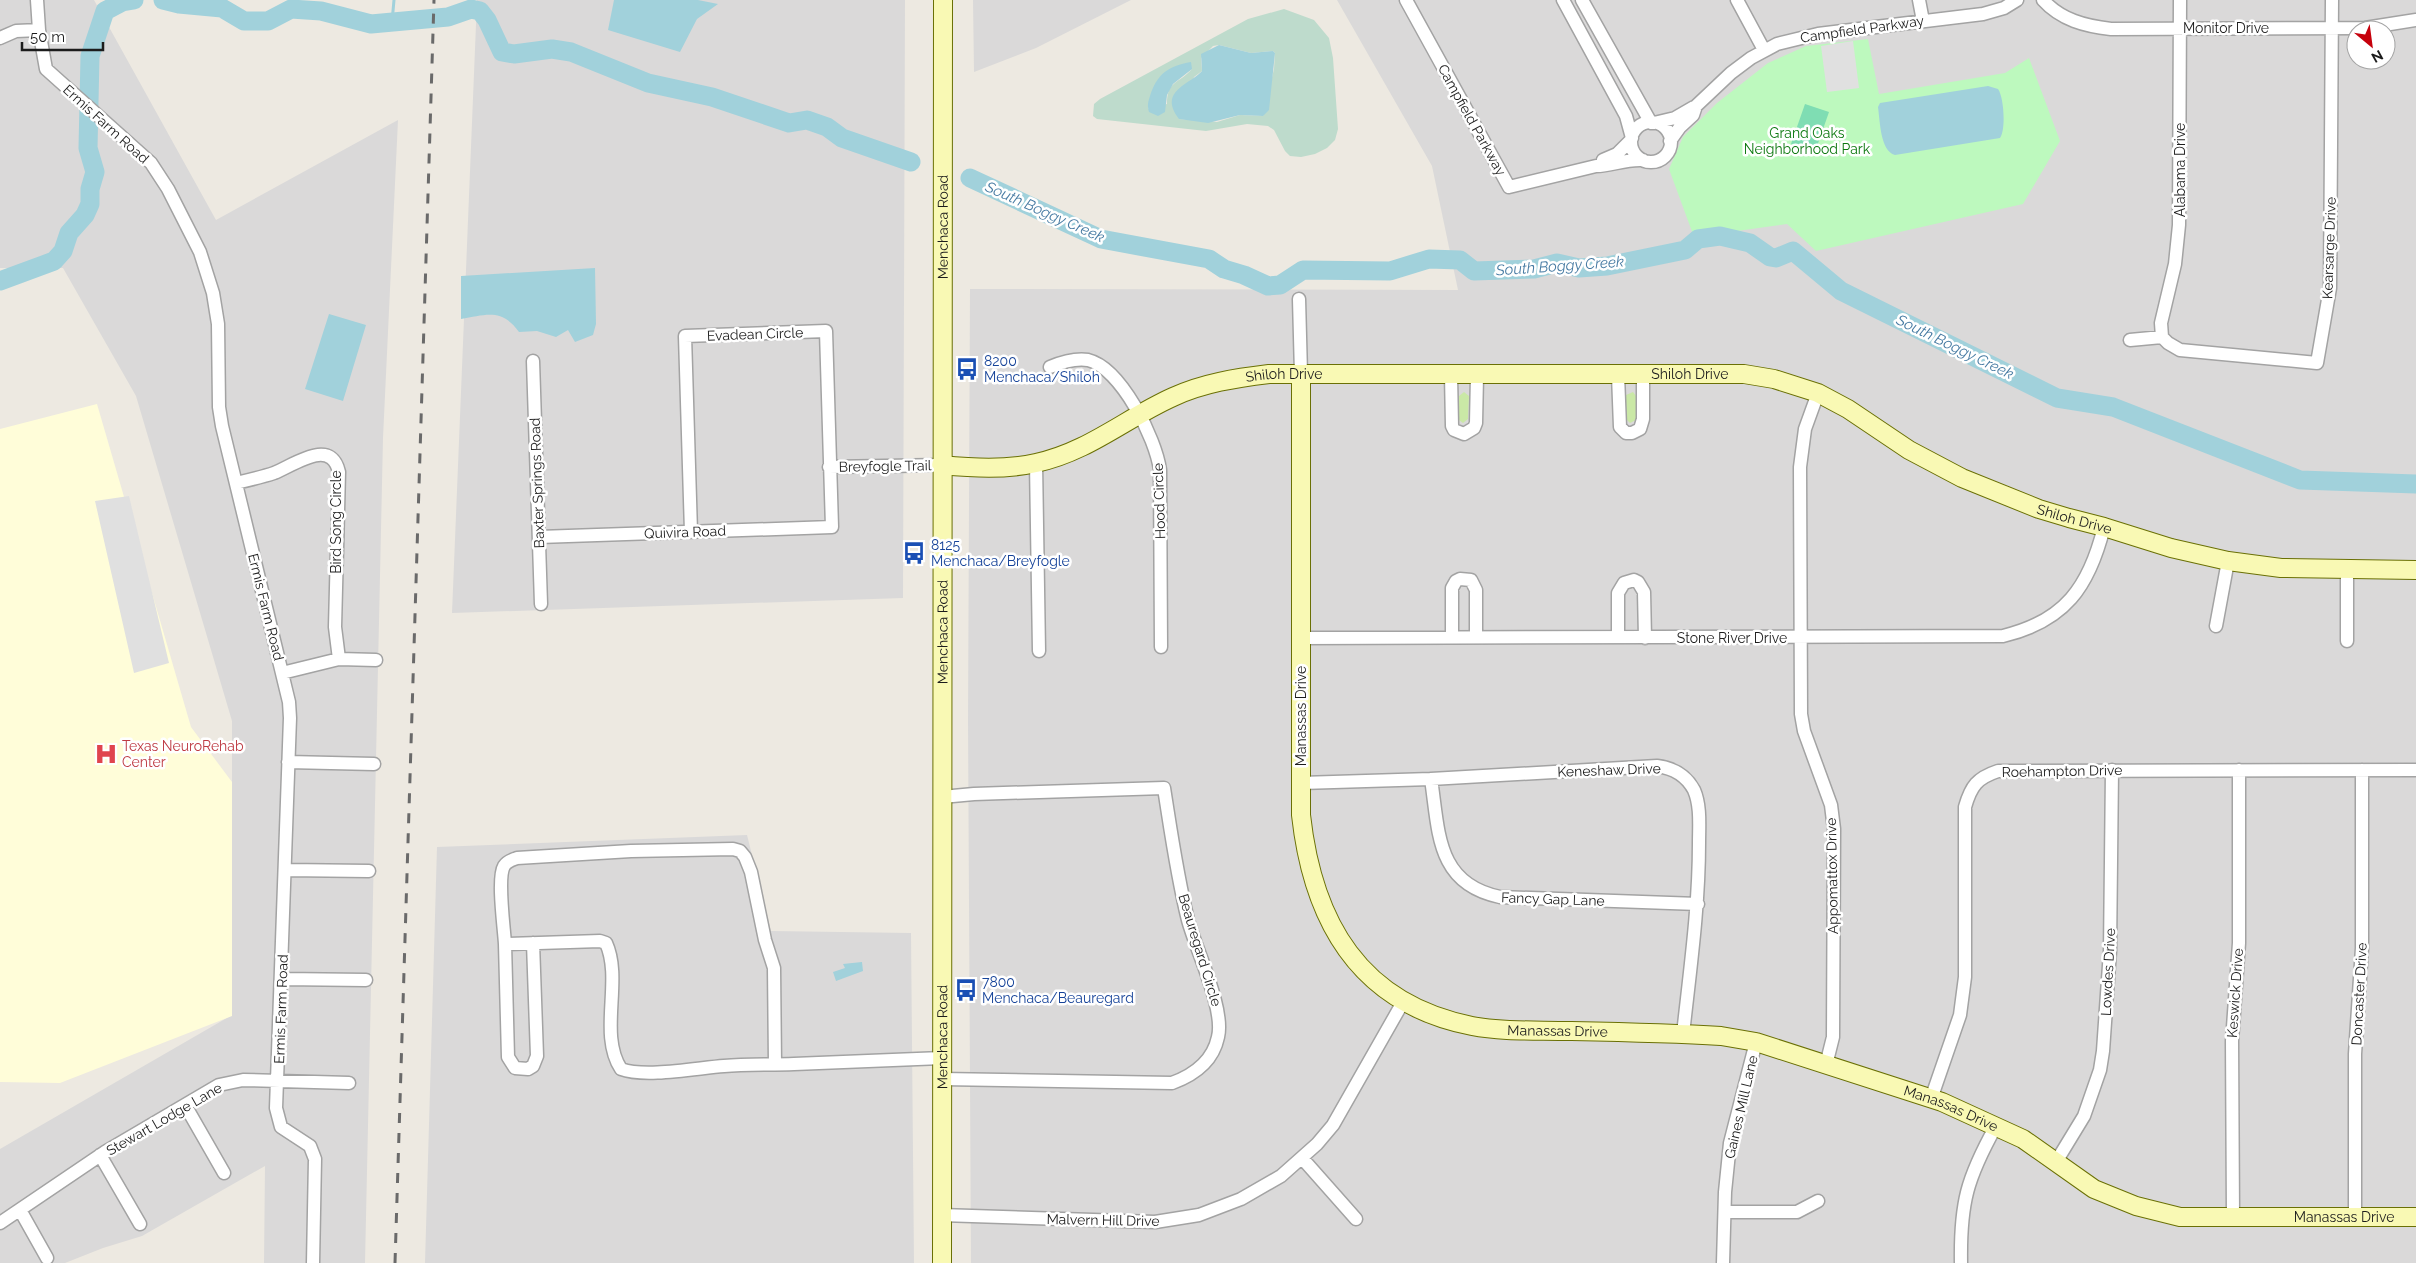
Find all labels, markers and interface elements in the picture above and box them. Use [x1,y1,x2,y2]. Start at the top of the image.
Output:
street label: Campfield Parkway [1799,12,1925,46]
scale bar [22,20,104,52]
street label: Monitor Drive [2183,20,2269,36]
north arrow [2346,20,2396,70]
text: 50 m [30,28,65,46]
text: N [2369,47,2386,66]
street label: Campfield Parkway [1435,62,1509,179]
street label: Ermis Farm Road [60,81,152,167]
street label: Alabama Drive [2172,123,2188,217]
park label: Grand Oaks Neighborhood Park [1744,125,1871,157]
street label: Menchaca Road [935,175,951,279]
water label: South Boggy Creek [982,177,1107,246]
street label: Kearsarge Drive [2319,197,2339,299]
water label: South Boggy Creek [1494,253,1625,280]
water label: South Boggy Creek [1892,310,2017,383]
street label: Evadean Circle [706,324,804,344]
place label: 8200 Menchaca/Shiloh [984,353,1100,385]
bus stop icon: 8200 Menchaca/Shiloh [954,356,980,382]
street label: Shiloh Drive [1244,366,1322,385]
street label: Shiloh Drive [1651,366,1728,382]
street label: Baxter Springs Road [527,417,547,549]
street label: Breyfogle Trail [838,457,932,475]
street label: Hood Circle [1150,463,1168,539]
street label: Bird Song Circle [328,470,344,574]
street label: Shiloh Drive [2035,501,2114,537]
street label: Quivira Road [644,523,726,541]
place label: 8125 Menchaca/Breyfogle [931,537,1070,569]
bus stop icon: 8125 Menchaca/Breyfogle [901,540,927,566]
street label: Ermis Farm Road [245,552,287,662]
street label: Menchaca Road [934,580,951,684]
street label: Stone River Drive [1677,630,1787,646]
street label: Manassas Drive [1293,666,1309,766]
place label: Texas NeuroRehab Center [122,738,244,770]
hospital icon: Texas NeuroRehab Center [93,741,119,767]
street label: Keneshaw Drive [1557,760,1661,780]
street label: Roehampton Drive [2002,762,2122,780]
street label: Appomattox Drive [1823,817,1841,935]
street label: Fancy Gap Lane [1501,889,1605,909]
street label: Beauregard Circle [1175,892,1225,1008]
street label: Lowdes Drive [2098,928,2118,1016]
street label: Doncaster Drive [2348,942,2370,1046]
street label: Keswick Drive [2224,948,2246,1038]
street label: Ermis Farm Road [271,954,291,1064]
place label: 7800 Menchaca/Beauregard [982,974,1134,1006]
bus stop icon: 7800 Menchaca/Beauregard [953,977,979,1003]
street label: Menchaca Road [934,985,950,1089]
street label: Manassas Drive [1507,1022,1608,1040]
street label: Gaines Mill Lane [1721,1054,1761,1160]
street label: Stewart Lodge Lane [103,1079,225,1159]
street label: Manassas Drive [1902,1082,2001,1135]
street label: Manassas Drive [2294,1209,2394,1225]
street label: Malvern Hill Drive [1046,1211,1160,1229]

